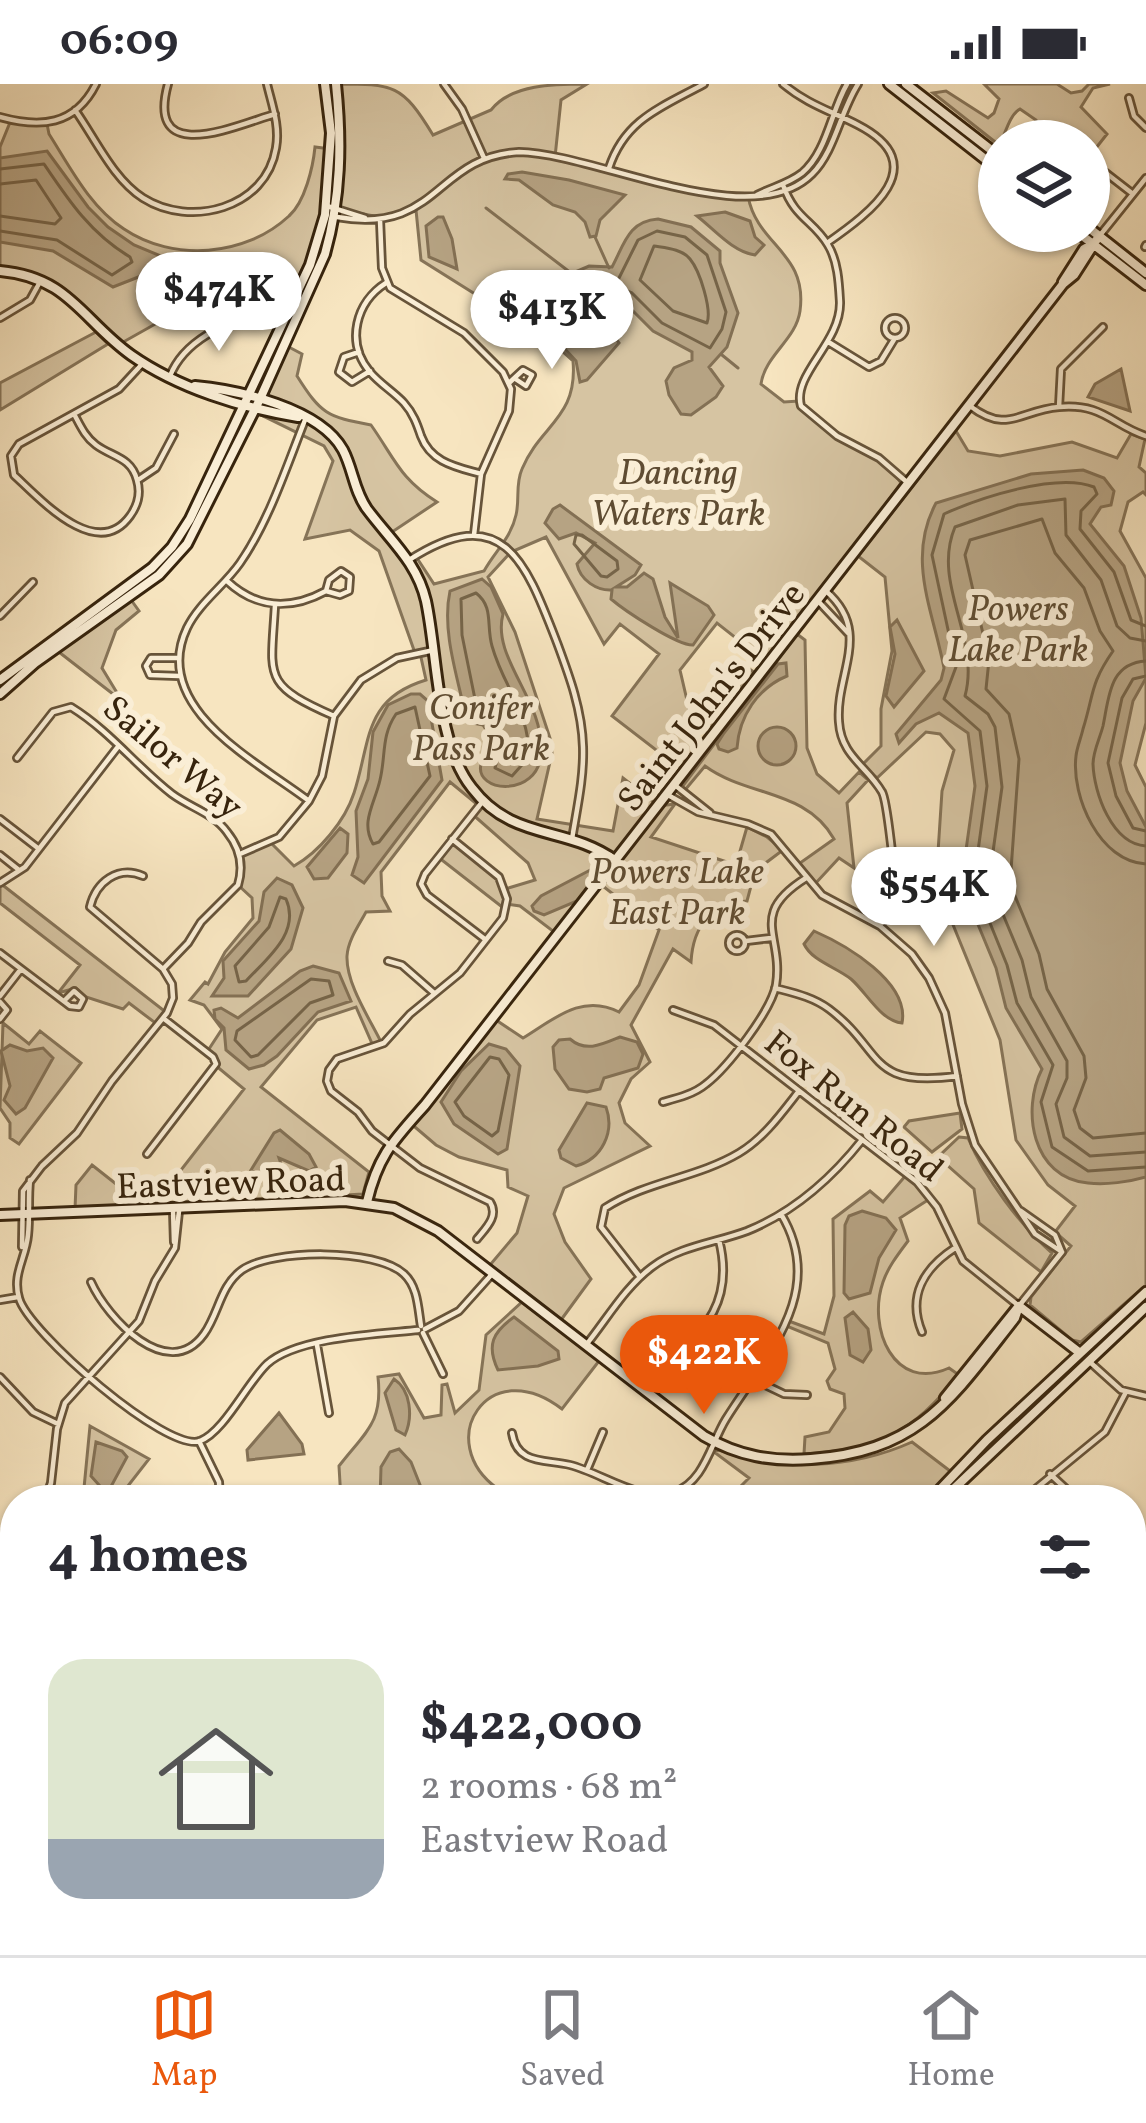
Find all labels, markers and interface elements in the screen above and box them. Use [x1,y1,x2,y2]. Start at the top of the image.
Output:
text: 06:09 [60,11,178,74]
map controls [978,120,1110,252]
button: layers [978,120,1110,252]
pin: $474K [135,252,303,354]
text: $474K [163,264,275,318]
pin: $413K [468,270,636,372]
text: $413K [497,282,607,336]
park label: Dancing Waters Park [591,450,765,541]
street label: Saint John's Drive [607,573,819,824]
park label: Powers Lake Park [948,586,1088,677]
street label: Sailor Way [90,685,252,833]
park label: Conifer Pass Park [412,685,550,776]
pin: $554K [850,847,1018,949]
park label: Powers Lake East Park [590,849,764,940]
text: $554K [878,859,990,913]
street label: Fox Run Road [752,1020,953,1196]
street label: Eastview Road [116,1156,347,1214]
pin: $422K [620,1315,788,1417]
text: $422K [647,1327,761,1381]
text: 4 homes [48,1522,249,1593]
icon: filters [1032,1524,1098,1590]
text: $422,000 [420,1690,642,1761]
icon: home [144,1707,288,1851]
text: 2 rooms · 68 m² [420,1761,677,1815]
text: Eastview Road [420,1815,669,1869]
tab: Map [151,1982,217,2100]
tab: Saved [520,1982,605,2100]
tab: Home [907,1982,995,2100]

